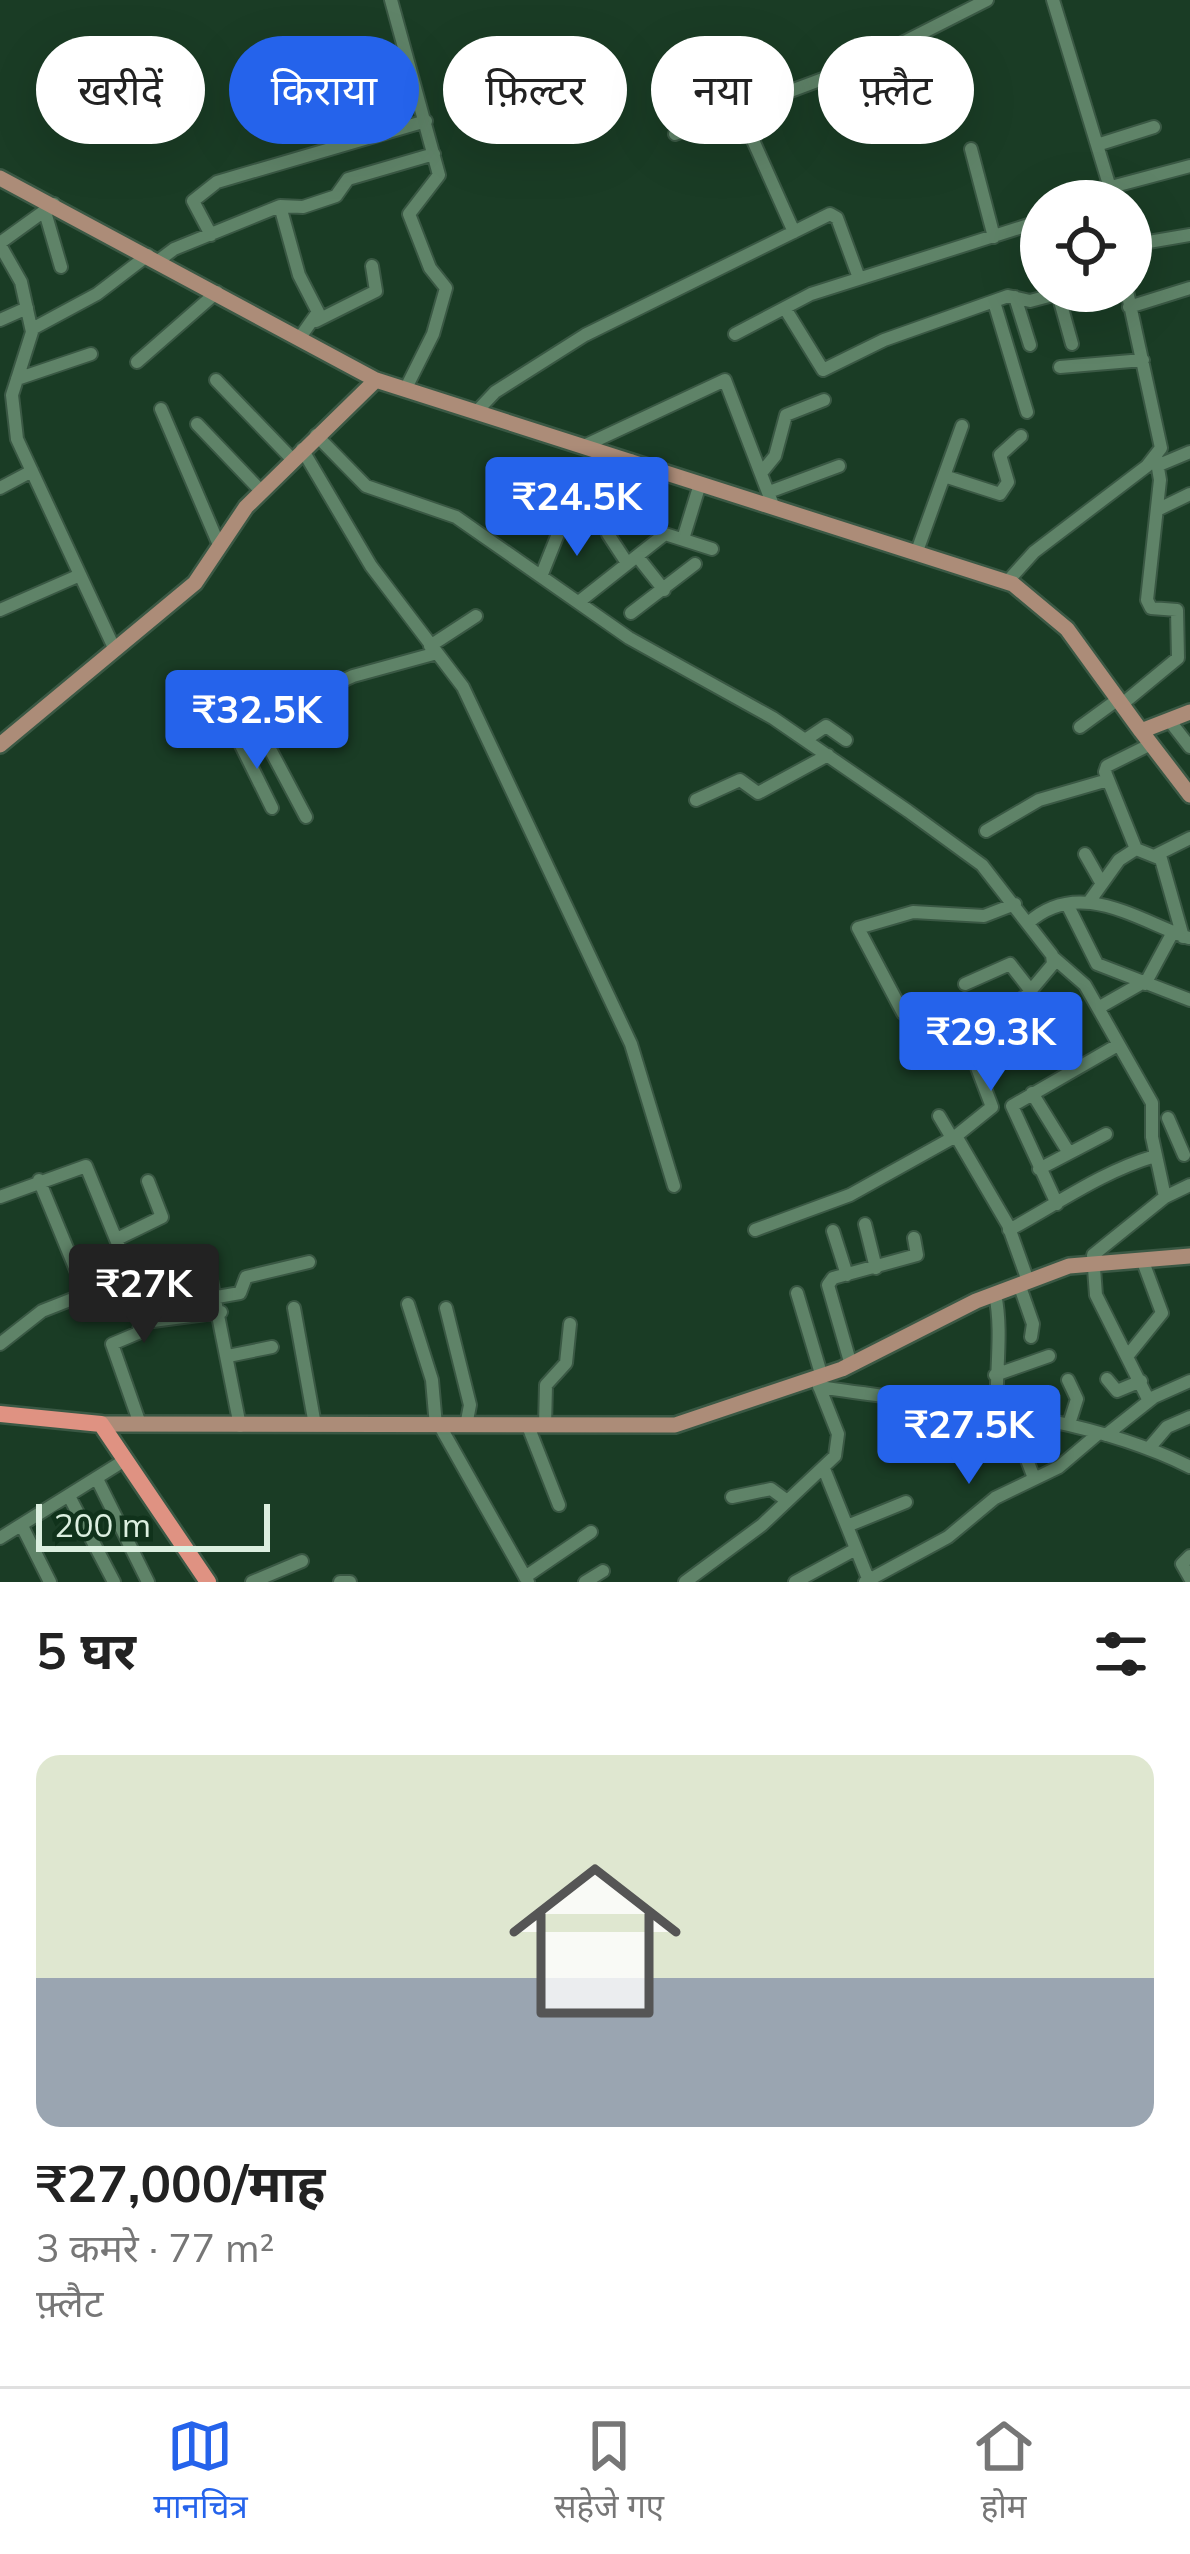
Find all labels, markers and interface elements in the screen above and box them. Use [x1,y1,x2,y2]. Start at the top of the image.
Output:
chip: खरीदें [36,36,205,144]
chip: किराया [229,36,419,144]
chip: फ़िल्टर [443,36,627,144]
chip: नया [651,36,794,144]
chip: फ़्लैट [818,36,974,144]
map controls [1020,180,1152,312]
button: locate [1020,180,1152,312]
pin: ₹24.5K [479,457,675,559]
text: ₹24.5K [512,471,642,520]
pin: ₹32.5K [159,670,355,772]
text: ₹32.5K [192,684,322,733]
pin: ₹29.3K [893,992,1089,1094]
text: ₹29.3K [926,1006,1056,1055]
pin: ₹27K [73,1244,215,1346]
text: ₹27K [96,1258,192,1307]
pin: ₹27.5K [871,1385,1067,1487]
text: ₹27.5K [904,1399,1034,1448]
scale bar [36,1498,270,1551]
text: 200 m [54,1504,151,1545]
text: 5 घर [36,1618,136,1682]
icon: filters [1088,1621,1154,1687]
icon: home [487,1833,703,2049]
text: ₹27,000/माह [36,2151,325,2215]
text: 3 कमरे · 77 m² [36,2223,274,2272]
text: फ़्लैट [36,2278,103,2327]
tab: मानचित्र [153,2413,248,2531]
tab: सहेजे गए [554,2413,664,2531]
tab: होम [971,2413,1037,2531]

